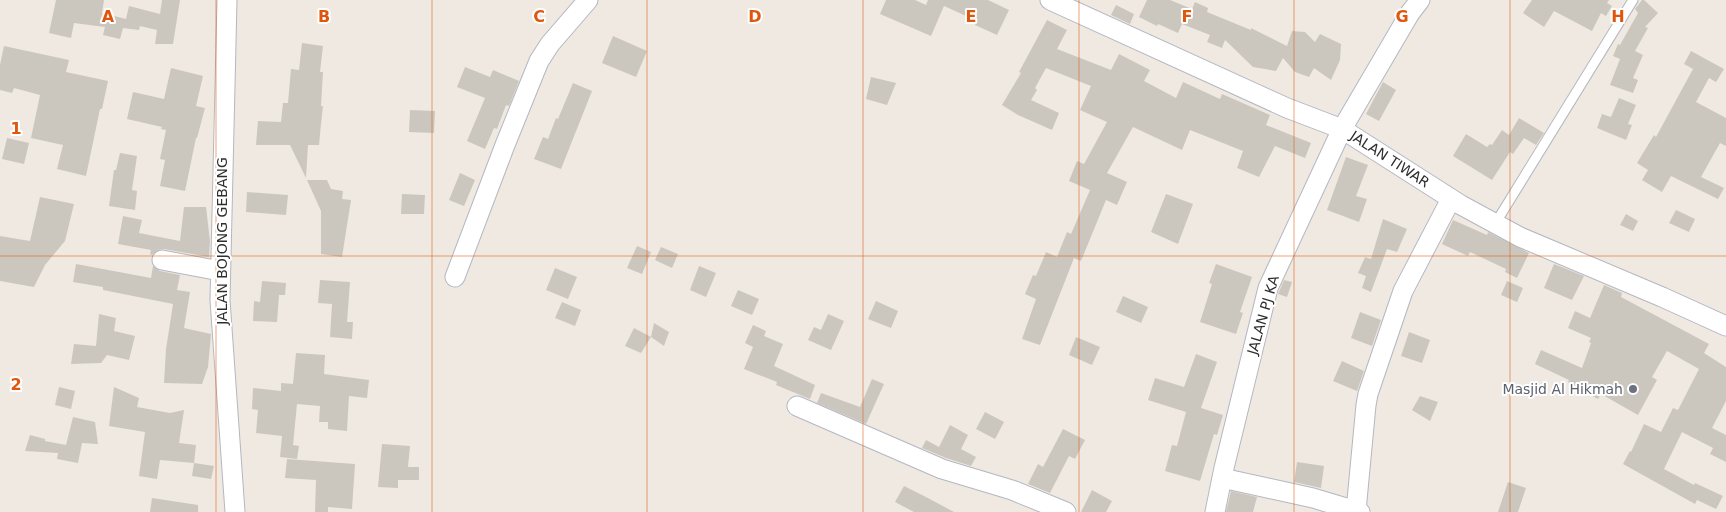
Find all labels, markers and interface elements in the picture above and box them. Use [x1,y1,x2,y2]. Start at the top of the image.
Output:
text: A [102,7,115,26]
text: B [318,7,330,26]
text: C [533,7,545,26]
text: D [748,7,762,26]
text: E [966,7,976,26]
text: F [1182,7,1192,26]
text: G [1395,7,1409,26]
text: H [1611,7,1625,26]
text: 1 [10,119,22,138]
street label: JALAN TIWAR [1347,127,1433,191]
street label: JALAN BOJONG GEBANG [214,157,230,326]
street label: JALAN PJ KA [1244,273,1282,357]
text: 2 [10,375,22,394]
place label: Masjid Al Hikmah [1502,381,1623,397]
marker: Masjid Al Hikmah [1627,383,1639,395]

